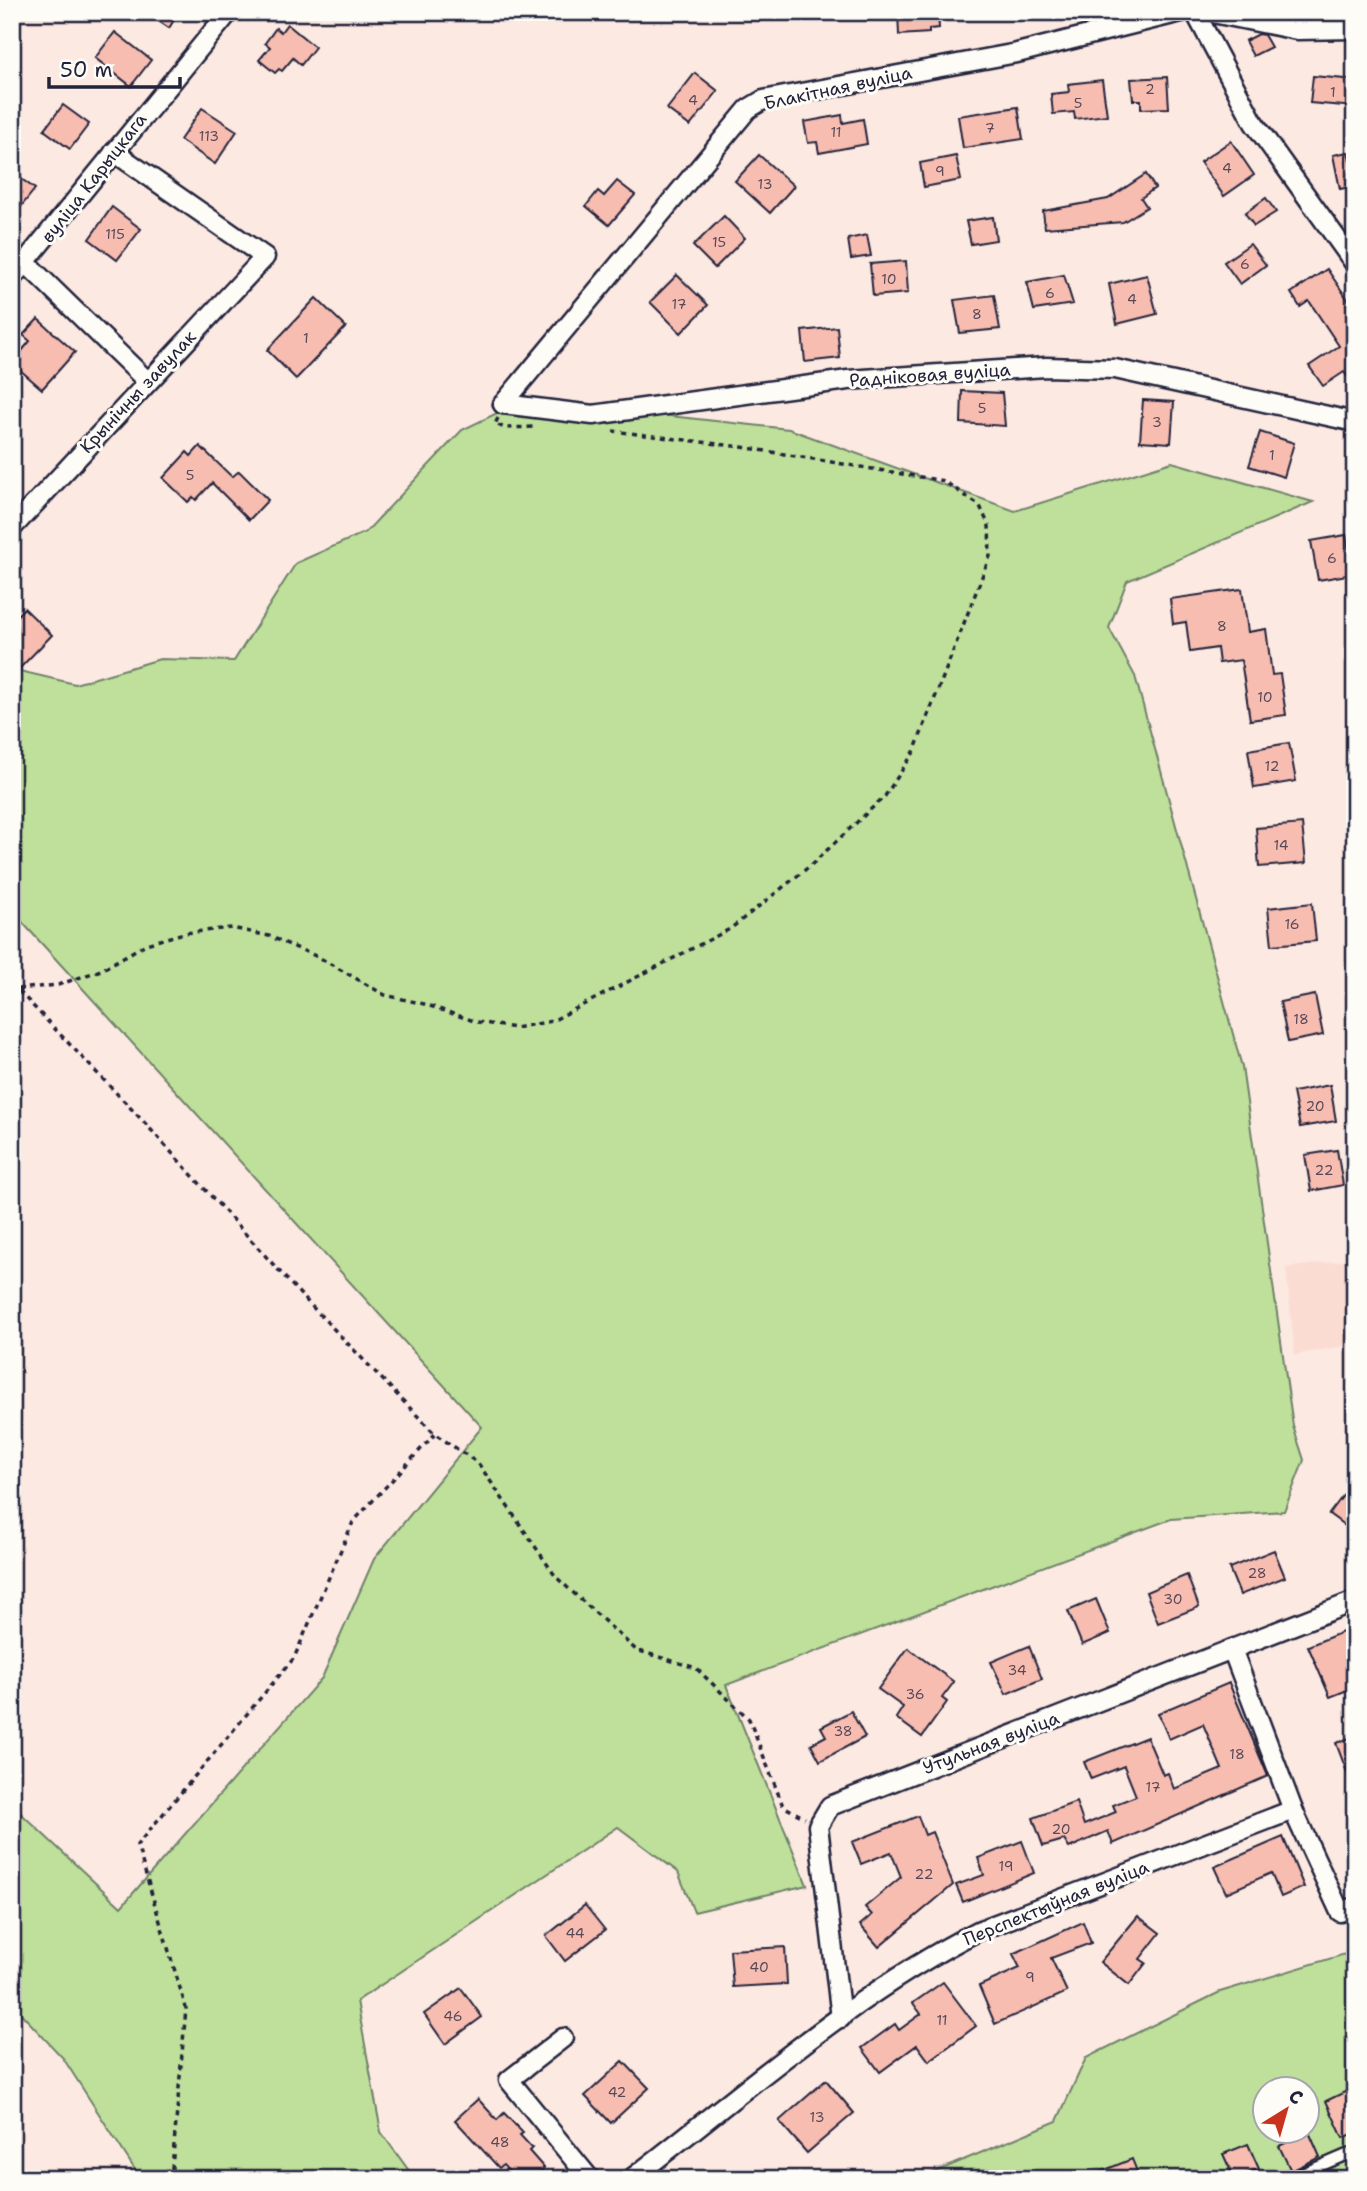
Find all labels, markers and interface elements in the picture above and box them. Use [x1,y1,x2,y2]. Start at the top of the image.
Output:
scale bar [49,46,180,90]
text: 50 m [60,56,113,84]
street label: Блакітная вуліца [762,61,914,115]
house number: 2 [1145,80,1155,98]
house number: 1 [1330,83,1336,101]
house number: 4 [688,91,698,109]
house number: 5 [1074,94,1082,112]
street label: вуліца Карыцкага [36,108,152,248]
house number: 7 [985,119,995,137]
house number: 11 [830,123,842,141]
house number: 113 [199,127,219,145]
house number: 4 [1222,159,1232,177]
house number: 9 [935,162,945,180]
house number: 13 [758,175,772,193]
house number: 115 [105,225,125,243]
house number: 15 [712,233,726,251]
house number: 6 [1240,255,1250,273]
house number: 10 [881,270,897,288]
house number: 6 [1045,284,1055,302]
house number: 4 [1127,290,1137,308]
house number: 17 [672,295,686,313]
house number: 8 [972,305,982,323]
street label: Крынічны завулак [75,325,202,459]
house number: 1 [303,329,309,347]
street label: Радніковая вуліца [849,357,1011,393]
house number: 5 [978,399,986,417]
house number: 3 [1152,413,1162,431]
house number: 1 [1269,446,1275,464]
house number: 5 [186,466,194,484]
house number: 6 [1327,549,1337,567]
house number: 8 [1217,617,1227,635]
house number: 10 [1257,688,1273,706]
house number: 12 [1265,757,1279,775]
house number: 14 [1273,836,1289,854]
house number: 16 [1284,915,1300,933]
house number: 18 [1293,1010,1309,1028]
house number: 20 [1305,1097,1325,1115]
house number: 22 [1315,1161,1333,1179]
house number: 28 [1247,1564,1267,1582]
house number: 30 [1163,1590,1183,1608]
house number: 34 [1007,1661,1027,1679]
house number: 36 [905,1685,925,1703]
street label: Утульная вуліца [919,1706,1063,1780]
house number: 38 [833,1722,853,1740]
house number: 18 [1229,1745,1245,1763]
house number: 17 [1146,1778,1160,1796]
house number: 20 [1051,1820,1071,1838]
street label: Перспектыўная вуліца [960,1855,1152,1951]
house number: 19 [998,1857,1014,1875]
house number: 22 [915,1865,933,1883]
house number: 44 [565,1924,585,1942]
house number: 40 [749,1958,769,1976]
house number: 9 [1025,1968,1035,1986]
house number: 46 [443,2007,463,2025]
house number: 11 [936,2011,948,2029]
north arrow [1252,2076,1322,2146]
house number: 42 [608,2083,626,2101]
text: С [1284,2083,1308,2110]
house number: 13 [810,2108,824,2126]
house number: 48 [490,2133,510,2151]

